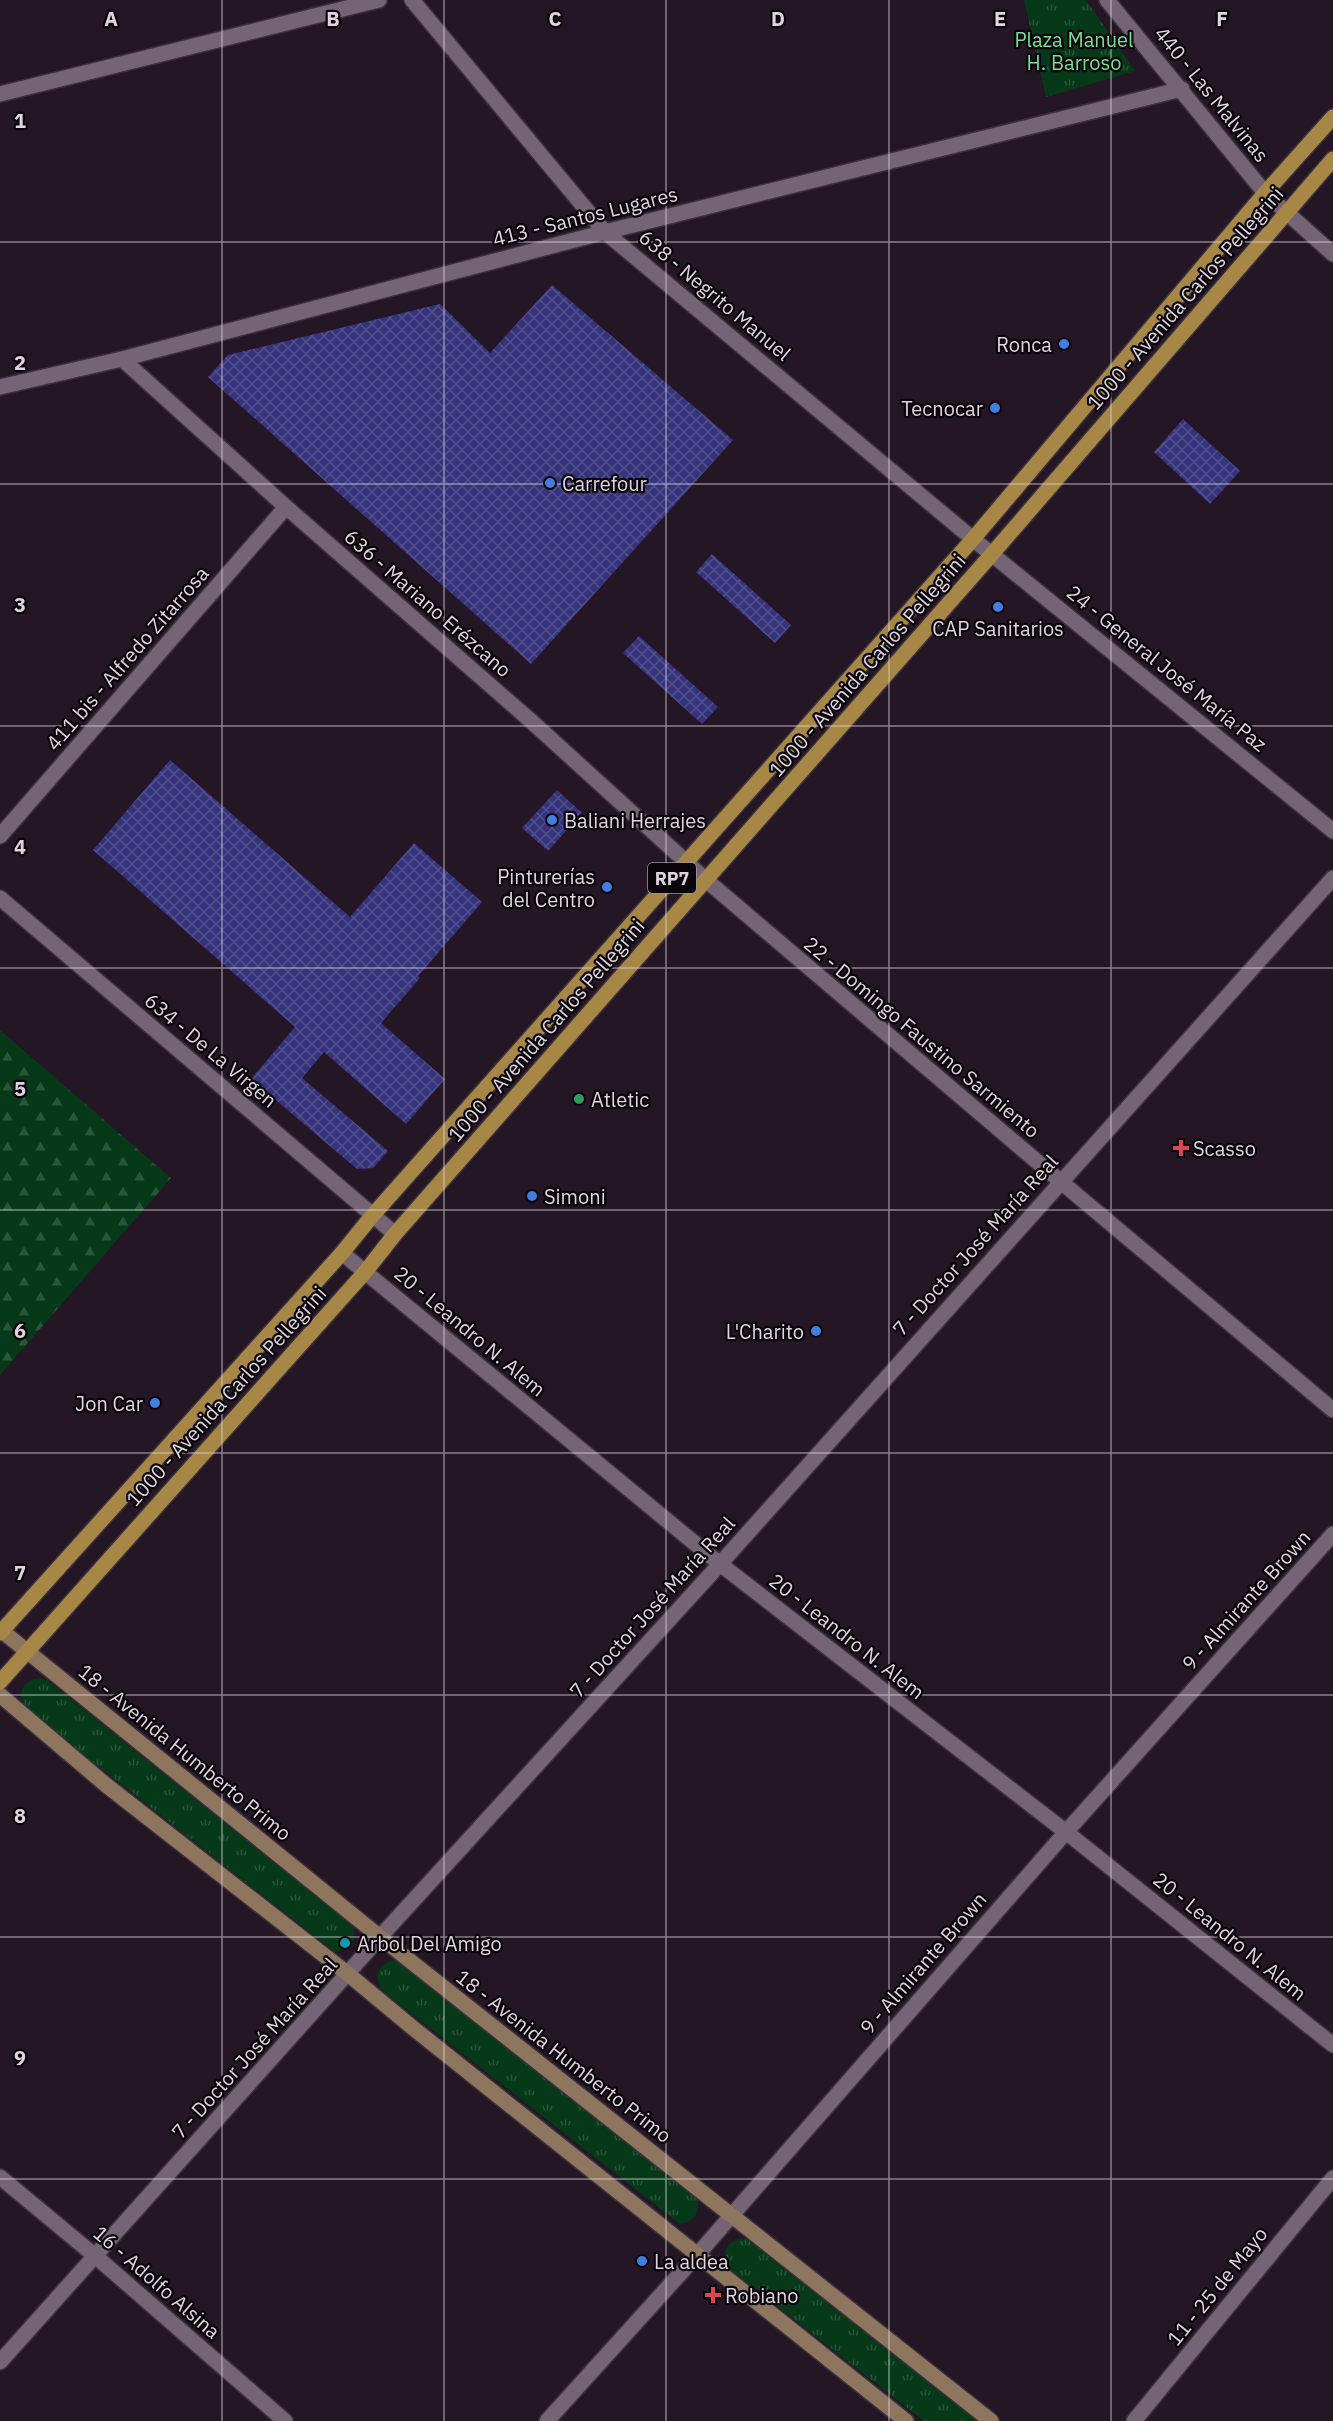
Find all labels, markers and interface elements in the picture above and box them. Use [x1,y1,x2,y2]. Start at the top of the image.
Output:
text: A [104,5,118,32]
text: B [326,5,340,32]
text: C [548,5,562,32]
text: D [771,5,785,32]
text: E [994,5,1006,32]
text: F [1216,5,1228,32]
street label: 440 - Las Malvinas [1149,20,1275,168]
park label: Plaza Manuel H. Barroso [1015,26,1133,76]
text: 1 [14,107,26,134]
street label: 413 - Santos Lugares [490,180,680,252]
street label: 1000 - Avenida Carlos Pellegrini [1081,181,1289,415]
street label: 638 - Negrito Manuel [633,223,797,367]
place label: Ronca [996,331,1052,358]
marker: Ronca [1057,337,1071,351]
text: 2 [14,349,26,376]
place label: Tecnocar [901,395,983,422]
marker: Tecnocar [988,401,1002,415]
place label: Carrefour [562,470,647,497]
marker: Carrefour [543,476,557,490]
street label: 636 - Mariano Erézcano [339,523,517,683]
street label: 1000 - Avenida Carlos Pellegrini [763,548,971,782]
street label: 411 bis - Alfredo Zitarrosa [40,560,215,756]
street label: 24 - General José María Paz [1061,579,1273,757]
text: 3 [14,591,26,618]
marker: CAP Sanitarios [991,600,1005,614]
place label: CAP Sanitarios [932,615,1064,642]
place label: Baliani Herrajes [564,807,706,834]
marker: Baliani Herrajes [545,813,559,827]
text: 4 [14,833,26,860]
place label: Pinturerías del Centro [497,863,595,913]
road number: RP7 [648,863,696,893]
marker: Pinturerías del Centro [600,880,614,894]
street label: 1000 - Avenida Carlos Pellegrini [442,913,650,1147]
street label: 22 - Domingo Faustino Sarmiento [798,930,1046,1144]
street label: 634 - De La Virgen [139,987,283,1113]
text: 5 [14,1075,26,1102]
place label: Atletic [591,1086,649,1113]
marker: Atletic [572,1092,586,1106]
place label: Scasso [1193,1135,1256,1162]
marker: Scasso [1174,1141,1188,1155]
street label: 7 - Doctor José María Real [886,1148,1064,1342]
place label: Simoni [544,1183,606,1210]
marker: Simoni [525,1189,539,1203]
street label: 20 - Leandro N. Alem [389,1260,551,1402]
street label: 1000 - Avenida Carlos Pellegrini [120,1280,332,1512]
text: 6 [14,1317,26,1344]
place label: L'Charito [726,1318,804,1345]
marker: L'Charito [809,1324,823,1338]
place label: Jon Car [75,1390,143,1417]
marker: Jon Car [148,1396,162,1410]
street label: 7 - Doctor José María Real [563,1510,741,1704]
street label: 9 - Almirante Brown [1176,1524,1316,1676]
text: 7 [14,1559,26,1586]
street label: 20 - Leandro N. Alem [764,1567,930,1705]
street label: 18 - Avenida Humberto Primo [73,1658,297,1846]
text: 8 [14,1802,26,1829]
street label: 20 - Leandro N. Alem [1148,1866,1312,2006]
street label: 9 - Almirante Brown [854,1886,992,2040]
place label: Arbol Del Amigo [357,1930,502,1957]
marker: Arbol Del Amigo [338,1936,352,1950]
street label: 7 - Doctor José María Real [165,1951,343,2145]
street label: 18 - Avenida Humberto Primo [451,1963,677,2149]
text: 9 [14,2044,26,2071]
street label: 16 - Adolfo Alsina [88,2219,226,2345]
street label: 11 - 25 de Mayo [1161,2221,1273,2351]
place label: La aldea [654,2248,729,2275]
marker: La aldea [635,2254,649,2268]
place label: Robiano [725,2282,799,2309]
marker: Robiano [706,2288,720,2302]

